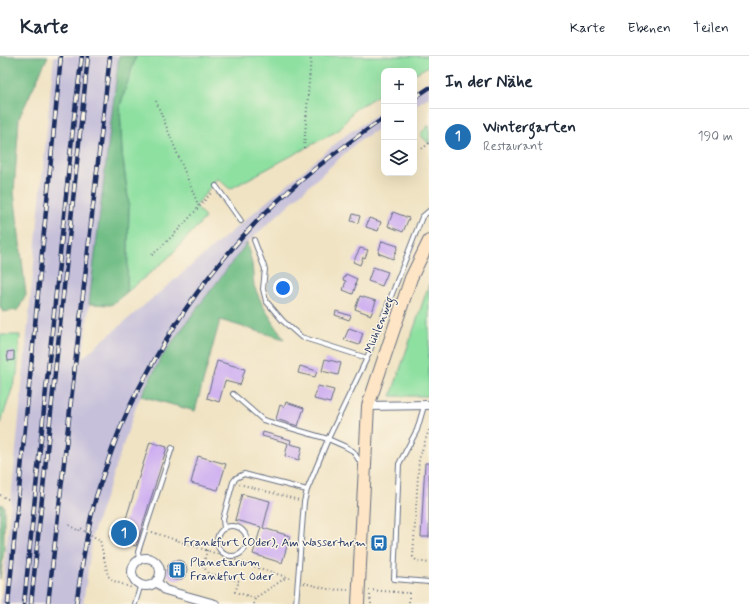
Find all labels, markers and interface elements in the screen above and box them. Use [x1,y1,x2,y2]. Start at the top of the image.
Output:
text: Karte [20,15,69,40]
text: Karte [570,19,605,37]
text: Ebenen [627,19,671,37]
text: Teilen [693,19,729,37]
map controls [381,68,417,176]
button: + [381,68,417,104]
text: In der Nähe [445,71,533,93]
button: − [381,104,417,140]
text: Wintergarten [483,118,576,138]
text: 1 [455,128,461,145]
text: 190 m [698,128,733,145]
text: Restaurant [483,138,543,155]
button: layers [381,140,417,176]
your location [273,278,293,298]
street label: Mühlenweg [361,294,400,356]
pin: 1 [111,518,137,548]
bus stop icon: Frankfurt (Oder), Am Wasserturm [369,533,389,553]
place label: Frankfurt (Oder), Am Wasserturm [184,535,366,551]
place label: Planetarium Frankfurt Oder [190,555,274,585]
building icon: Planetarium Frankfurt Oder [167,560,187,580]

